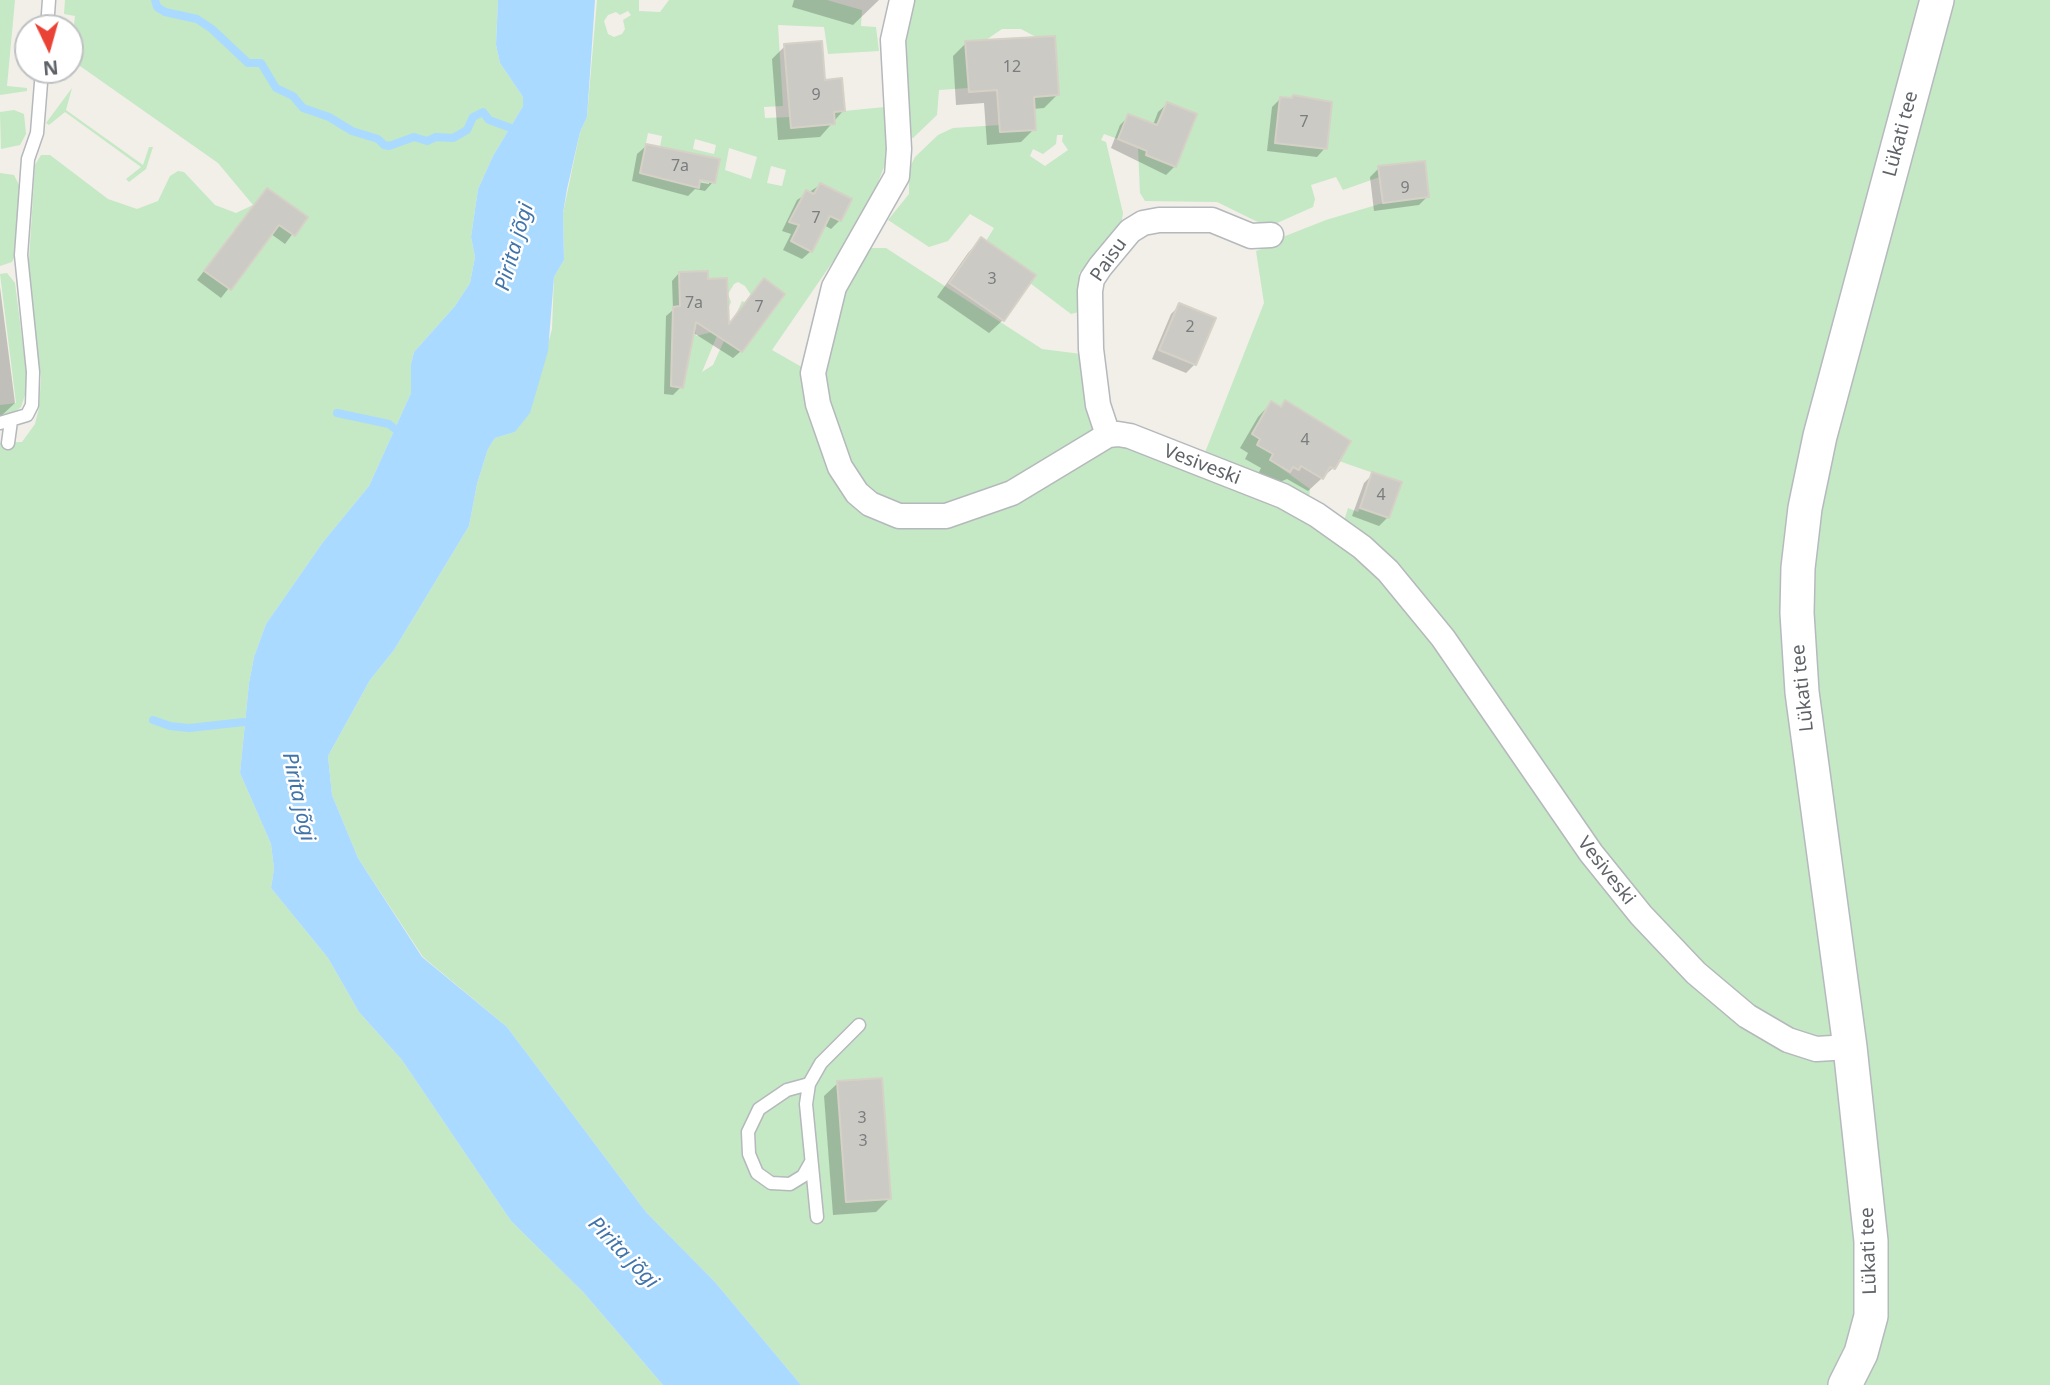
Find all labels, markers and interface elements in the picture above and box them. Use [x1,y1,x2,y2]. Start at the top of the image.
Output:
north arrow [14,14,84,84]
text: N [42,54,59,82]
house number: 12 [1003,57,1021,77]
house number: 9 [811,85,821,105]
street label: Lükati tee [1879,89,1923,179]
house number: 7 [1299,112,1309,132]
house number: 7a [671,156,689,176]
house number: 9 [1400,178,1410,198]
water label: Pirita jõgi [490,200,540,294]
house number: 7 [811,208,821,228]
street label: Paisu [1086,234,1132,286]
house number: 3 [987,269,997,289]
house number: 7a [685,293,703,313]
house number: 7 [754,297,764,317]
house number: 2 [1185,317,1195,337]
house number: 4 [1300,430,1310,450]
street label: Vesiveski [1160,440,1244,490]
house number: 4 [1376,485,1386,505]
street label: Lükati tee [1787,643,1819,733]
water label: Pirita jõgi [276,750,320,844]
street label: Vesiveski [1572,832,1640,910]
house number: 3 [857,1108,867,1128]
house number: 3 [858,1131,868,1151]
street label: Lükati tee [1856,1207,1882,1295]
water label: Pirita jõgi [583,1212,663,1294]

